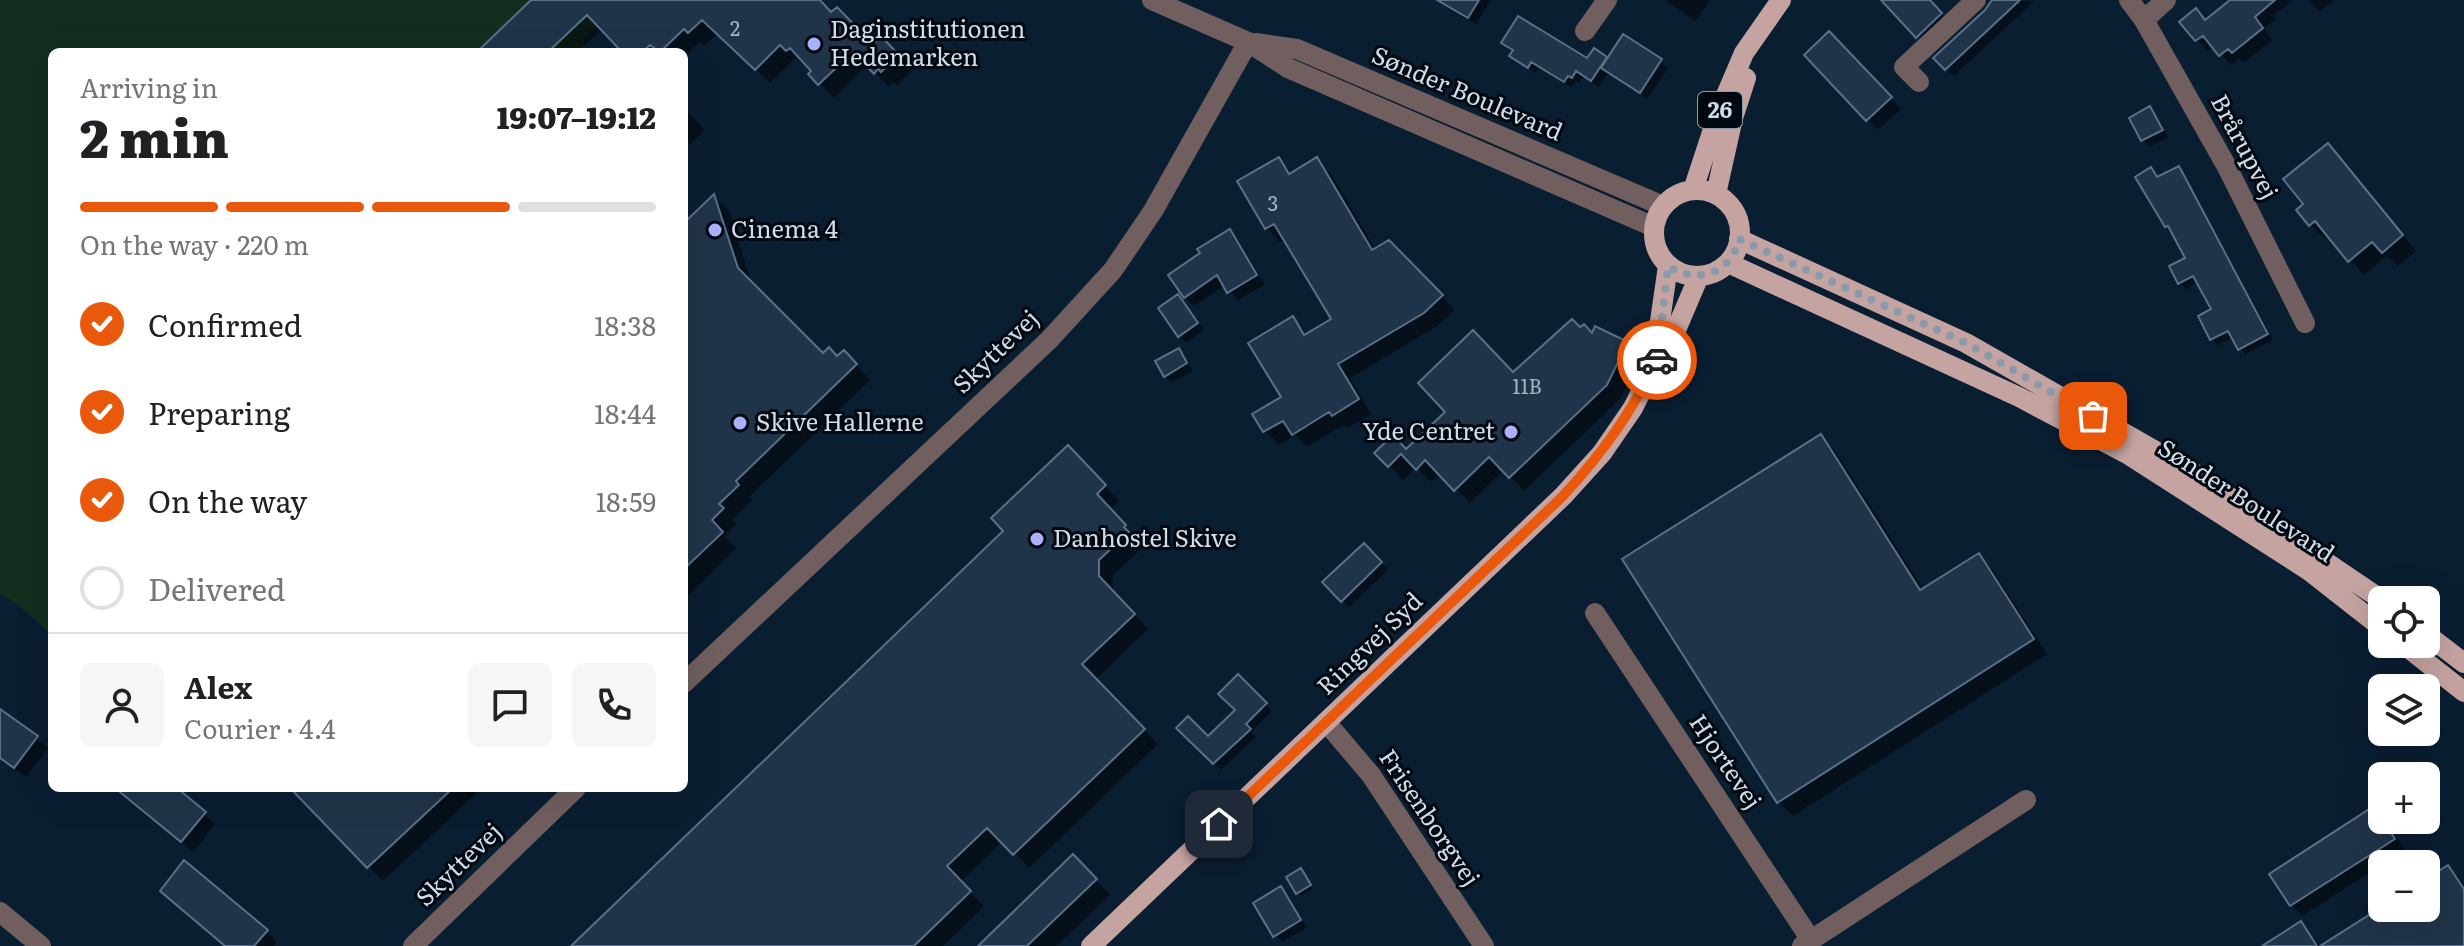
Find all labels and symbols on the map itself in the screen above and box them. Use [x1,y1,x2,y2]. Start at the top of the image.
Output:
place label: Daginstitutionen Hedemarken [830,10,1025,73]
house number: 2 [730,12,740,42]
marker: Daginstitutionen Hedemarken [805,35,823,53]
street label: Sønder Boulevard [1367,36,1569,148]
street label: Brårupvej [2204,87,2289,205]
road number: 26 [1698,92,1742,128]
house number: 3 [1268,187,1278,217]
place label: Cinema 4 [731,210,838,245]
marker: Cinema 4 [706,221,724,239]
street label: Skyttevej [943,300,1045,400]
courier [1617,320,1697,400]
house number: 11B [1512,370,1542,400]
pin [2059,382,2127,450]
place label: Skive Hallerne [756,403,924,438]
place label: Yde Centret [1362,412,1495,447]
marker: Skive Hallerne [731,414,749,432]
marker: Yde Centret [1502,423,1520,441]
street label: Sønder Boulevard [2152,429,2343,569]
place label: Danhostel Skive [1053,519,1237,554]
marker: Danhostel Skive [1028,530,1046,548]
street label: Ringvej Syd [1308,583,1429,702]
street label: Hjortevej [1682,706,1772,815]
street label: Frisenborgvej [1372,741,1490,892]
pin [1185,790,1253,858]
street label: Skyttevej [406,813,508,913]

